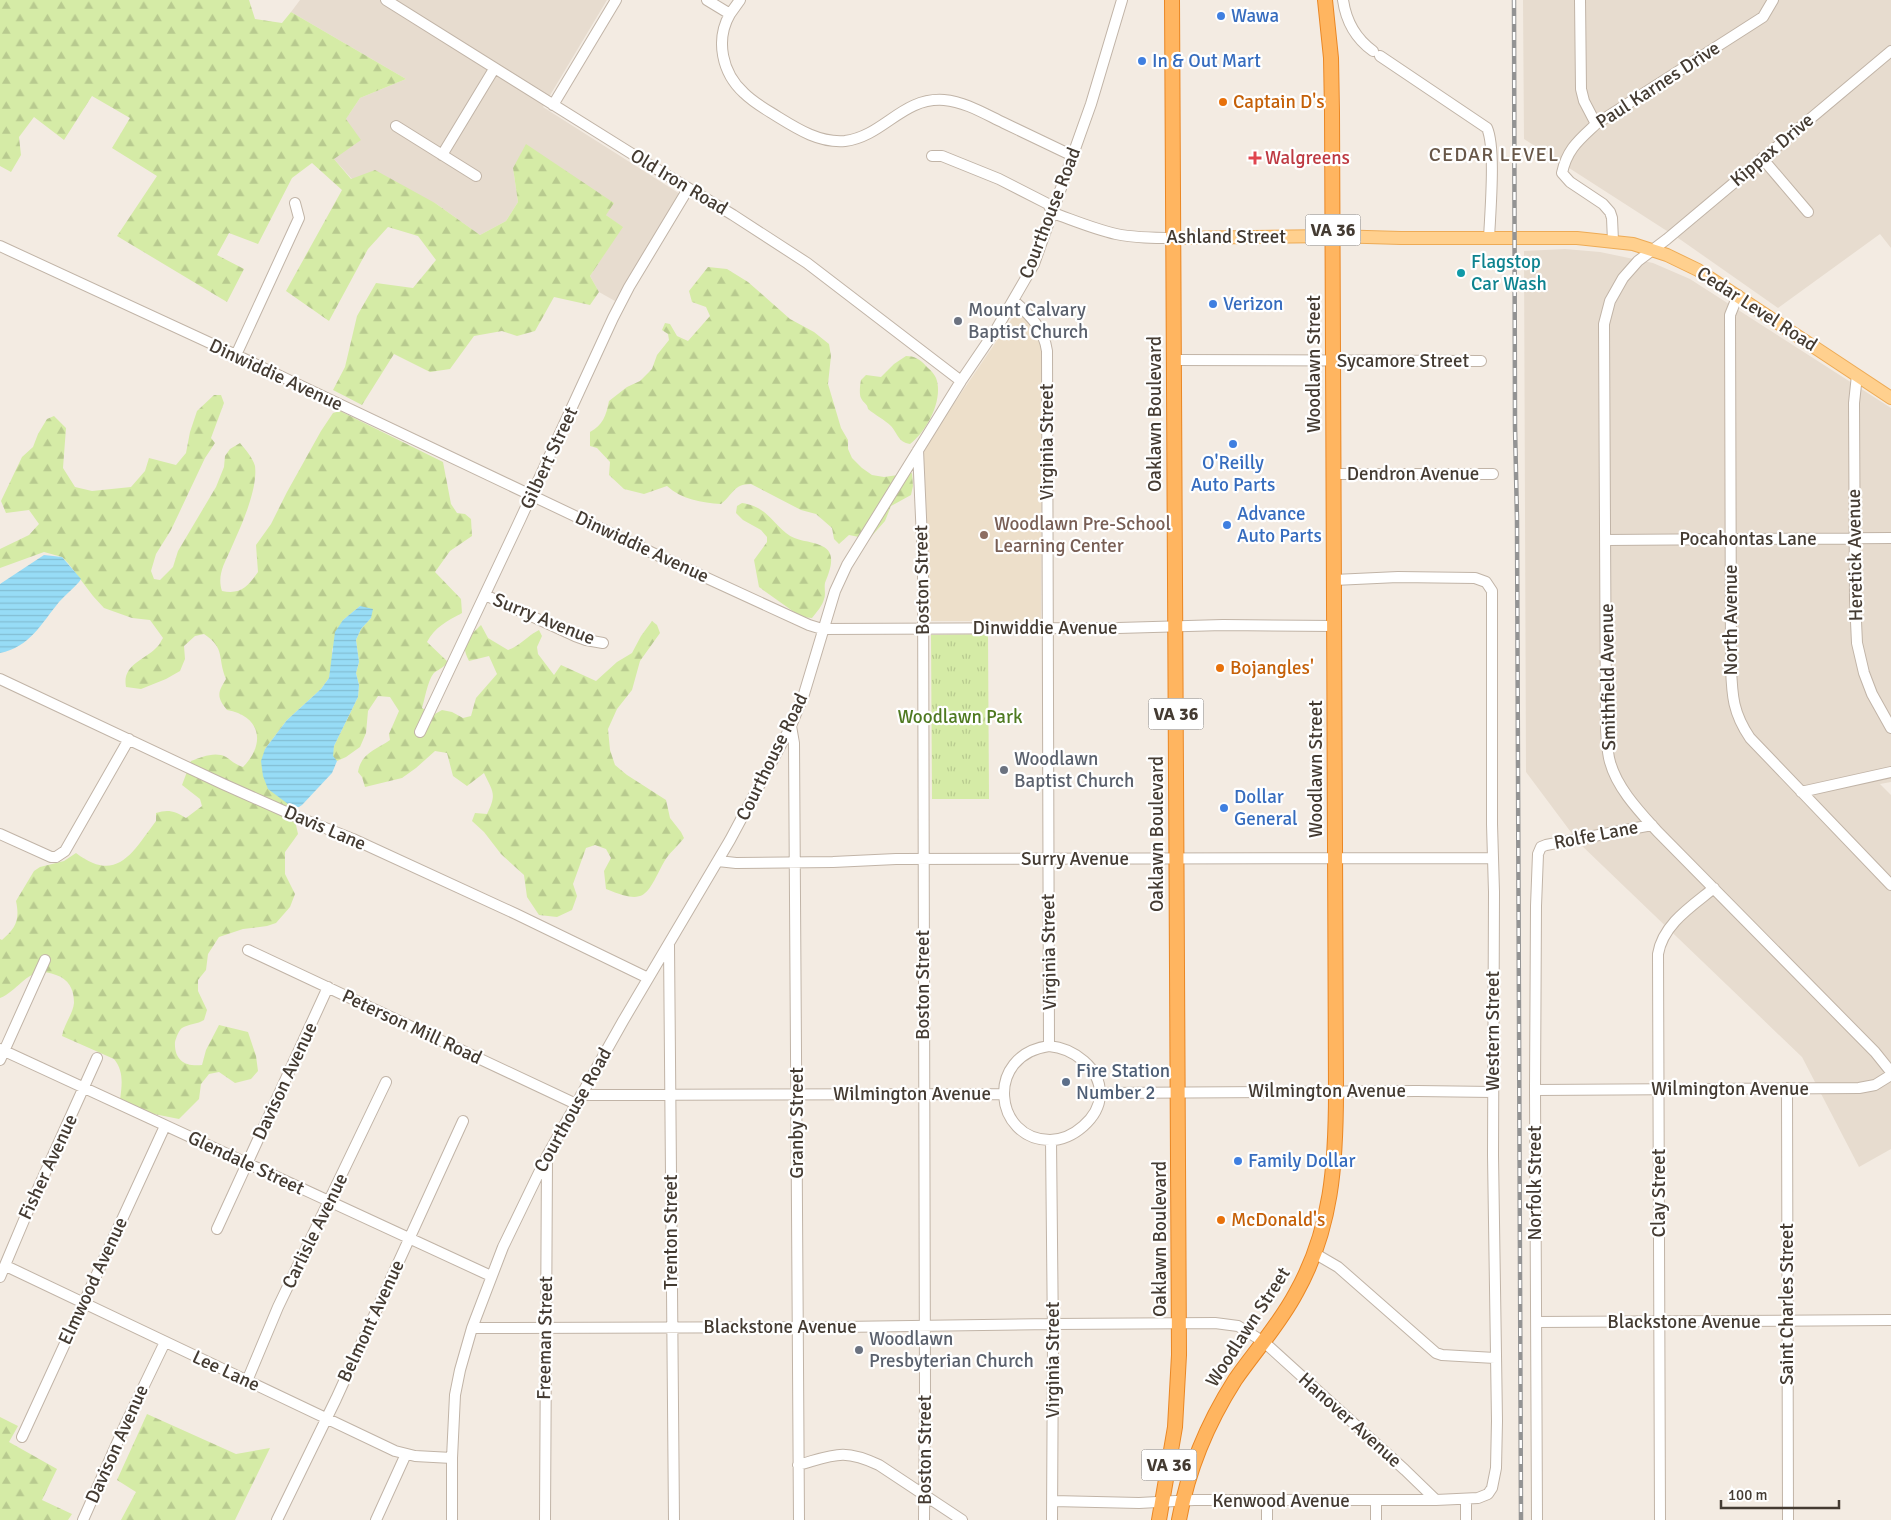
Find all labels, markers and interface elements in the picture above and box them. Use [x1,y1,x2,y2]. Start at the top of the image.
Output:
place label: Wawa [1231,4,1279,28]
marker: Wawa [1215,10,1227,22]
street label: Paul Karnes Drive [1592,36,1724,134]
place label: In & Out Mart [1152,49,1261,73]
marker: In & Out Mart [1136,55,1148,67]
place label: Captain D's [1233,90,1325,114]
marker: Captain D's [1217,96,1229,108]
street label: Kippax Drive [1725,108,1819,192]
district label: CEDAR LEVEL [1429,142,1559,167]
street label: Old Iron Road [626,144,732,220]
street label: Courthouse Road [1014,144,1086,282]
place label: Walgreens [1265,146,1350,170]
marker: Walgreens [1249,152,1261,164]
road number: VA 36 [1306,214,1360,246]
street label: Ashland Street [1166,225,1286,249]
place label: Flagstop Car Wash [1471,250,1547,296]
street label: Cedar Level Road [1692,261,1822,357]
marker: Flagstop Car Wash [1455,267,1467,279]
place label: Verizon [1223,292,1283,316]
street label: Woodlawn Street [1302,295,1326,433]
place label: Mount Calvary Baptist Church [968,298,1088,344]
marker: Verizon [1207,298,1219,310]
marker: Mount Calvary Baptist Church [952,315,964,327]
street label: Dinwiddie Avenue [205,333,347,417]
street label: Oaklawn Boulevard [1143,336,1167,492]
street label: Sycamore Street [1337,349,1469,373]
street label: Virginia Street [1035,383,1059,500]
street label: Gilbert Street [515,403,583,513]
marker: O'Reilly Auto Parts [1227,438,1239,450]
place label: O'Reilly Auto Parts [1191,451,1275,497]
street label: Dendron Avenue [1347,462,1479,486]
street label: Heretick Avenue [1842,489,1868,621]
place label: Advance Auto Parts [1237,502,1322,548]
street label: Dinwiddie Avenue [571,505,713,589]
place label: Woodlawn Pre-School Learning Center [994,512,1171,558]
marker: Advance Auto Parts [1221,519,1233,531]
street label: Boston Street [909,524,935,635]
street label: Pocahontas Lane [1679,527,1817,551]
marker: Woodlawn Pre-School Learning Center [978,529,990,541]
street label: North Avenue [1719,565,1743,675]
street label: Surry Avenue [489,588,599,650]
street label: Smithfield Avenue [1595,603,1621,751]
street label: Dinwiddie Avenue [972,616,1118,640]
place label: Bojangles' [1230,656,1314,680]
marker: Bojangles' [1214,662,1226,674]
street label: Courthouse Road [731,689,813,825]
road number: VA 36 [1148,699,1204,730]
street label: Woodlawn Street [1304,700,1328,838]
park label: Woodlawn Park [897,705,1023,729]
place label: Woodlawn Baptist Church [1014,747,1134,793]
street label: Oaklawn Boulevard [1145,756,1169,912]
marker: Woodlawn Baptist Church [998,764,1010,776]
place label: Dollar General [1234,785,1298,831]
street label: Davis Lane [280,800,370,856]
marker: Dollar General [1218,802,1230,814]
street label: Rolfe Lane [1552,815,1640,855]
street label: Surry Avenue [1021,847,1129,871]
street label: Virginia Street [1036,893,1062,1011]
street label: Boston Street [911,930,935,1040]
street label: Western Street [1481,971,1505,1091]
street label: Peterson Mill Road [338,984,486,1070]
street label: Davison Avenue [247,1018,323,1144]
street label: Courthouse Road [529,1043,617,1177]
place label: Fire Station Number 2 [1076,1059,1170,1105]
street label: Granby Street [785,1067,809,1179]
marker: Fire Station Number 2 [1060,1076,1072,1088]
street label: Wilmington Avenue [1651,1077,1809,1101]
street label: Wilmington Avenue [1248,1079,1406,1103]
street label: Wilmington Avenue [833,1082,991,1106]
street label: Fisher Avenue [13,1110,83,1224]
street label: Norfolk Street [1523,1125,1547,1241]
street label: Glendale Street [184,1126,308,1201]
street label: Clay Street [1647,1148,1671,1238]
place label: Family Dollar [1248,1149,1355,1173]
marker: Family Dollar [1232,1155,1244,1167]
street label: Oaklawn Boulevard [1148,1161,1172,1317]
street label: Carlisle Avenue [277,1169,353,1293]
street label: Trenton Street [659,1174,683,1290]
place label: McDonald's [1231,1208,1325,1232]
street label: Elmwood Avenue [53,1213,133,1349]
marker: McDonald's [1215,1214,1227,1226]
street label: Saint Charles Street [1775,1223,1799,1385]
street label: Belmont Avenue [332,1256,410,1386]
street label: Woodlawn Street [1200,1262,1296,1391]
street label: Freeman Street [532,1275,558,1400]
street label: Virginia Street [1041,1301,1065,1418]
street label: Blackstone Avenue [1607,1310,1761,1334]
street label: Blackstone Avenue [703,1315,857,1339]
place label: Woodlawn Presbyterian Church [869,1327,1034,1373]
marker: Woodlawn Presbyterian Church [853,1344,865,1356]
street label: Lee Lane [188,1345,264,1397]
street label: Hanover Avenue [1293,1367,1407,1473]
street label: Davison Avenue [80,1381,154,1507]
street label: Boston Street [913,1395,937,1505]
road number: VA 36 [1142,1450,1196,1480]
scale bar [1721,1478,1838,1510]
text: 100 m [1728,1486,1768,1504]
street label: Kenwood Avenue [1212,1489,1350,1513]

